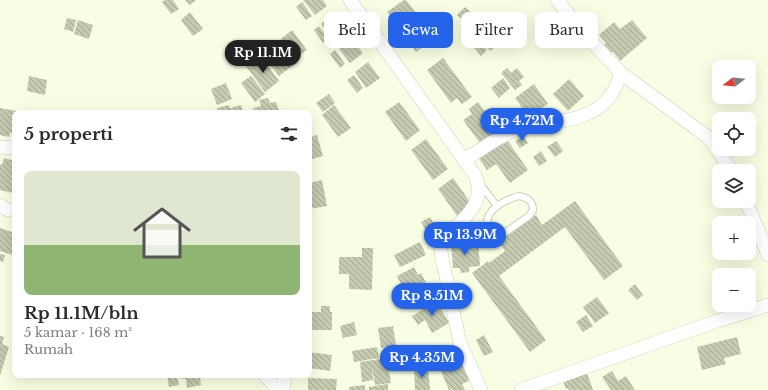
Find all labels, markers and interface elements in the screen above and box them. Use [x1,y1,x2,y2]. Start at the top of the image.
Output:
chip: Beli [324,12,380,48]
chip: Sewa [388,12,453,48]
chip: Filter [461,12,527,48]
chip: Baru [535,12,598,48]
pin: Rp 11.1M [222,40,304,74]
text: Rp 11.1M [234,44,292,61]
north arrow [712,60,756,104]
map controls [712,60,756,312]
pin: Rp 4.72M [481,108,563,142]
text: Rp 4.72M [489,112,555,129]
button: locate [712,112,756,156]
icon: filters [278,123,300,145]
text: 5 properti [24,124,113,145]
button: layers [712,164,756,208]
icon: home [126,197,198,269]
button: + [712,216,756,260]
pin: Rp 13.9M [424,222,506,256]
text: Rp 13.9M [433,226,497,243]
button: − [712,268,756,312]
pin: Rp 8.51M [391,283,473,317]
text: Rp 8.51M [400,287,464,304]
text: Rp 11.1M/bln [24,303,139,324]
text: 5 kamar · 168 m² [24,324,132,341]
text: Rumah [24,341,73,358]
pin: Rp 4.35M [381,345,463,379]
text: Rp 4.35M [389,349,455,366]

